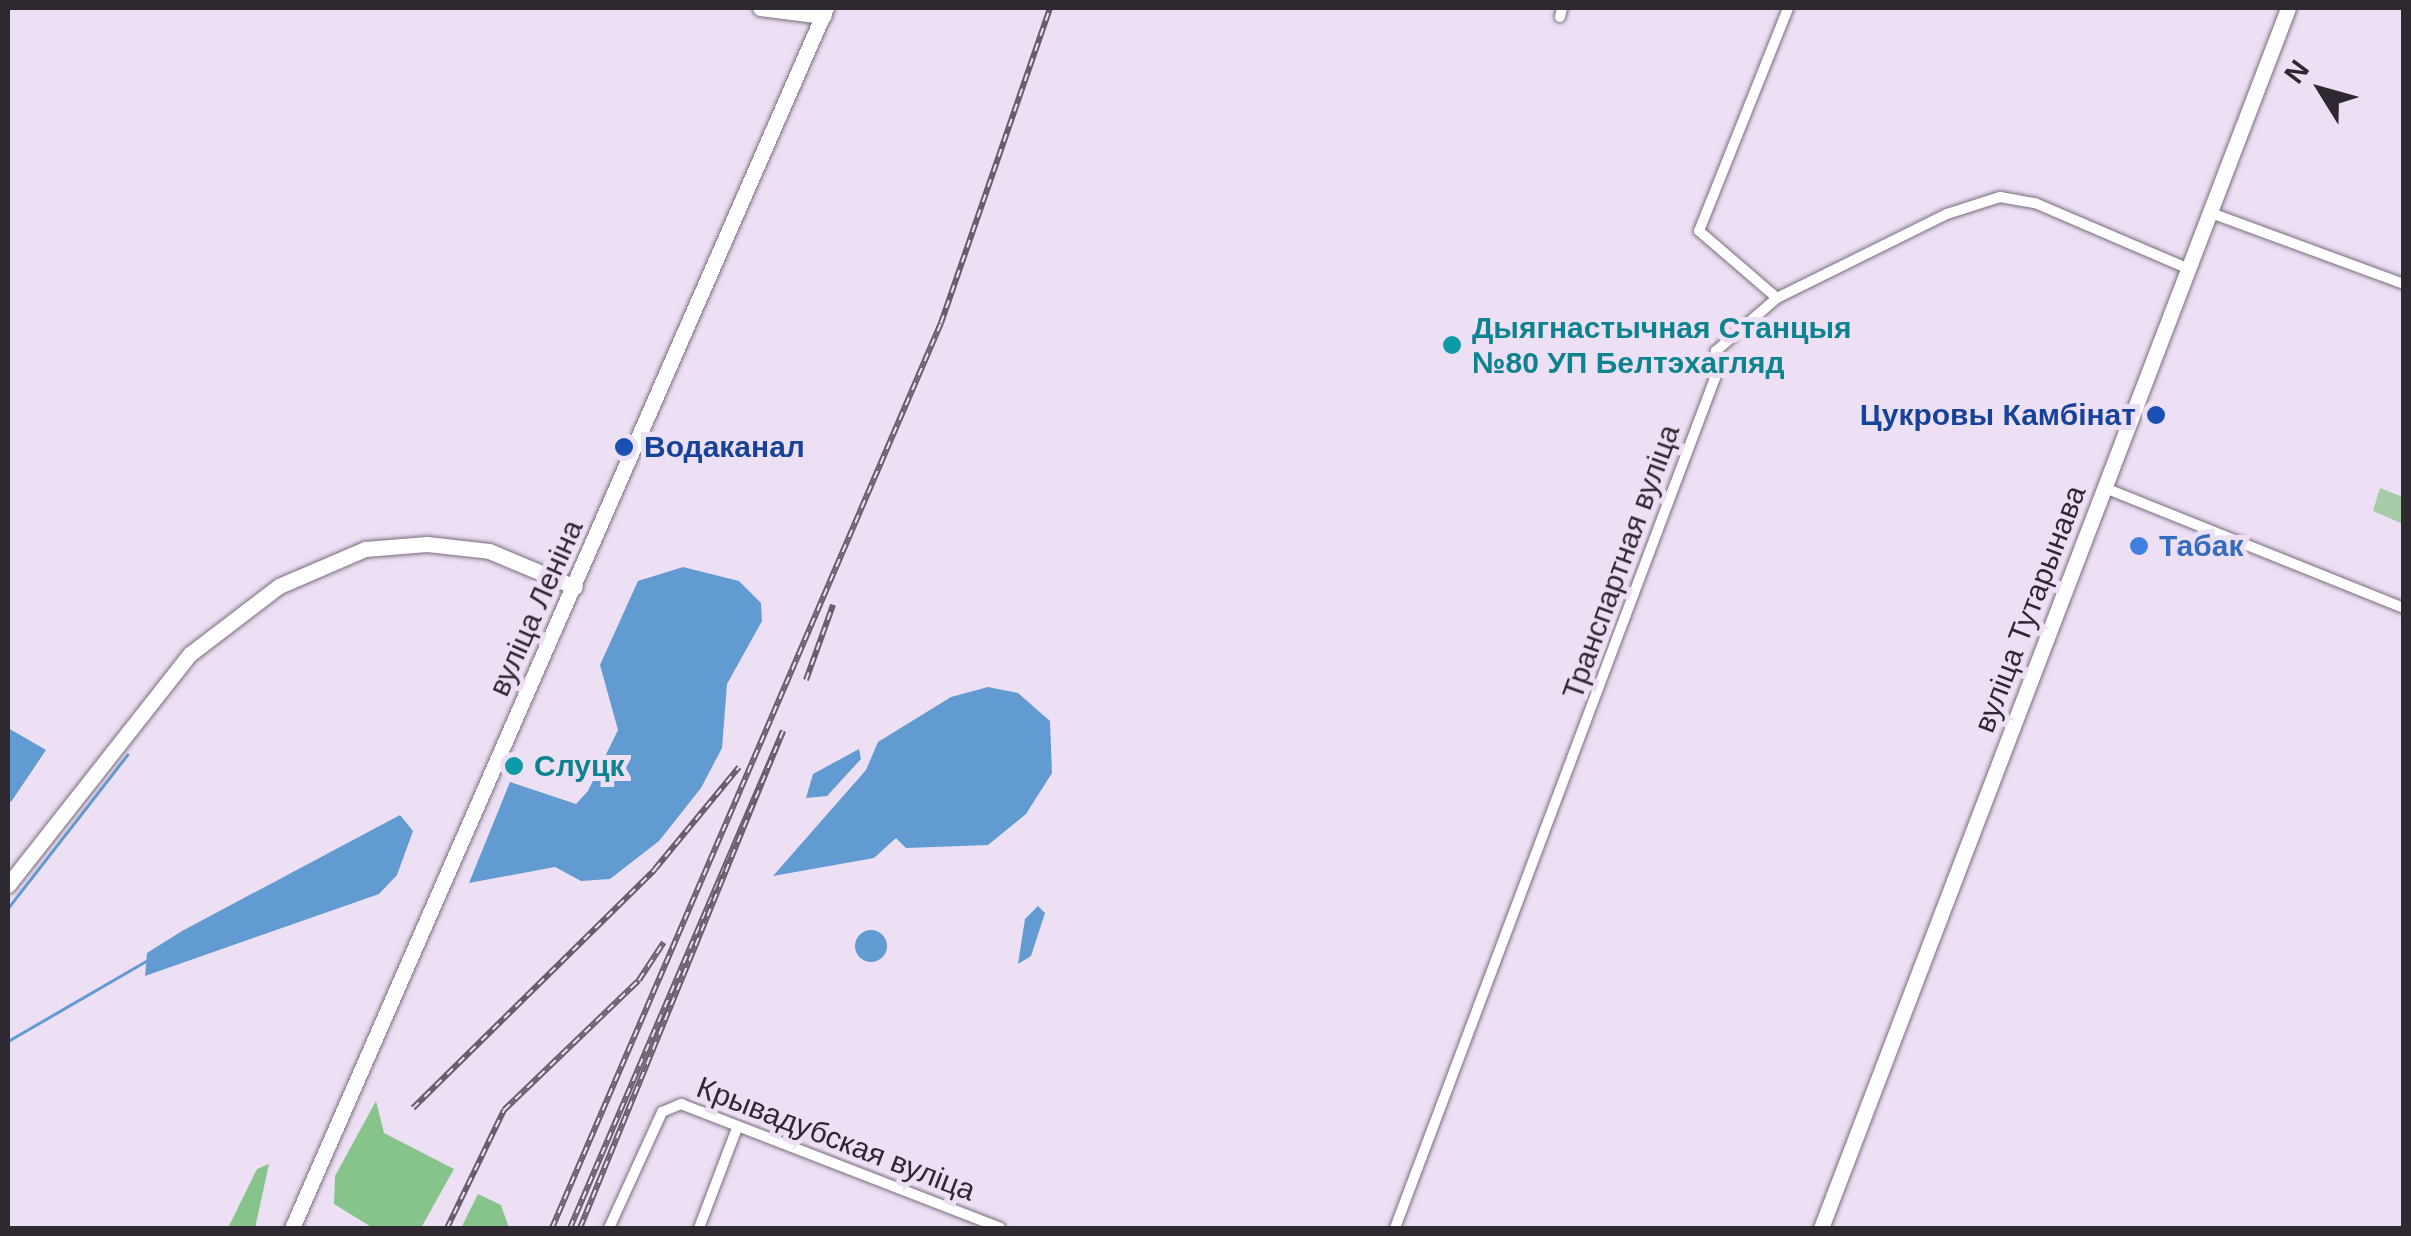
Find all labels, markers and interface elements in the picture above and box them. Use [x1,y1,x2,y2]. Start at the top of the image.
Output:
north arrow [2271,40,2371,140]
text: N [2278,54,2315,89]
place label: Дыягнастычная Станцыя №80 УП Белтэхагляд [1472,310,1852,380]
marker: Дыягнастычная Станцыя №80 УП Белтэхагляд [1441,334,1463,356]
place label: Цукровы Камбінат [1860,397,2136,433]
marker: Цукровы Камбінат [2145,404,2167,426]
street label: Транспартная вуліца [1555,420,1687,704]
place label: Водаканал [644,429,805,465]
marker: Водаканал [613,436,635,458]
street label: вуліца Тутарынава [1966,480,2094,738]
street label: вуліца Леніна [481,514,591,702]
place label: Табак [2159,528,2243,564]
marker: Табак [2128,535,2150,557]
place label: Слуцк [534,748,624,784]
marker: Слуцк [503,755,525,777]
street label: Крывадубская вуліца [692,1069,980,1209]

